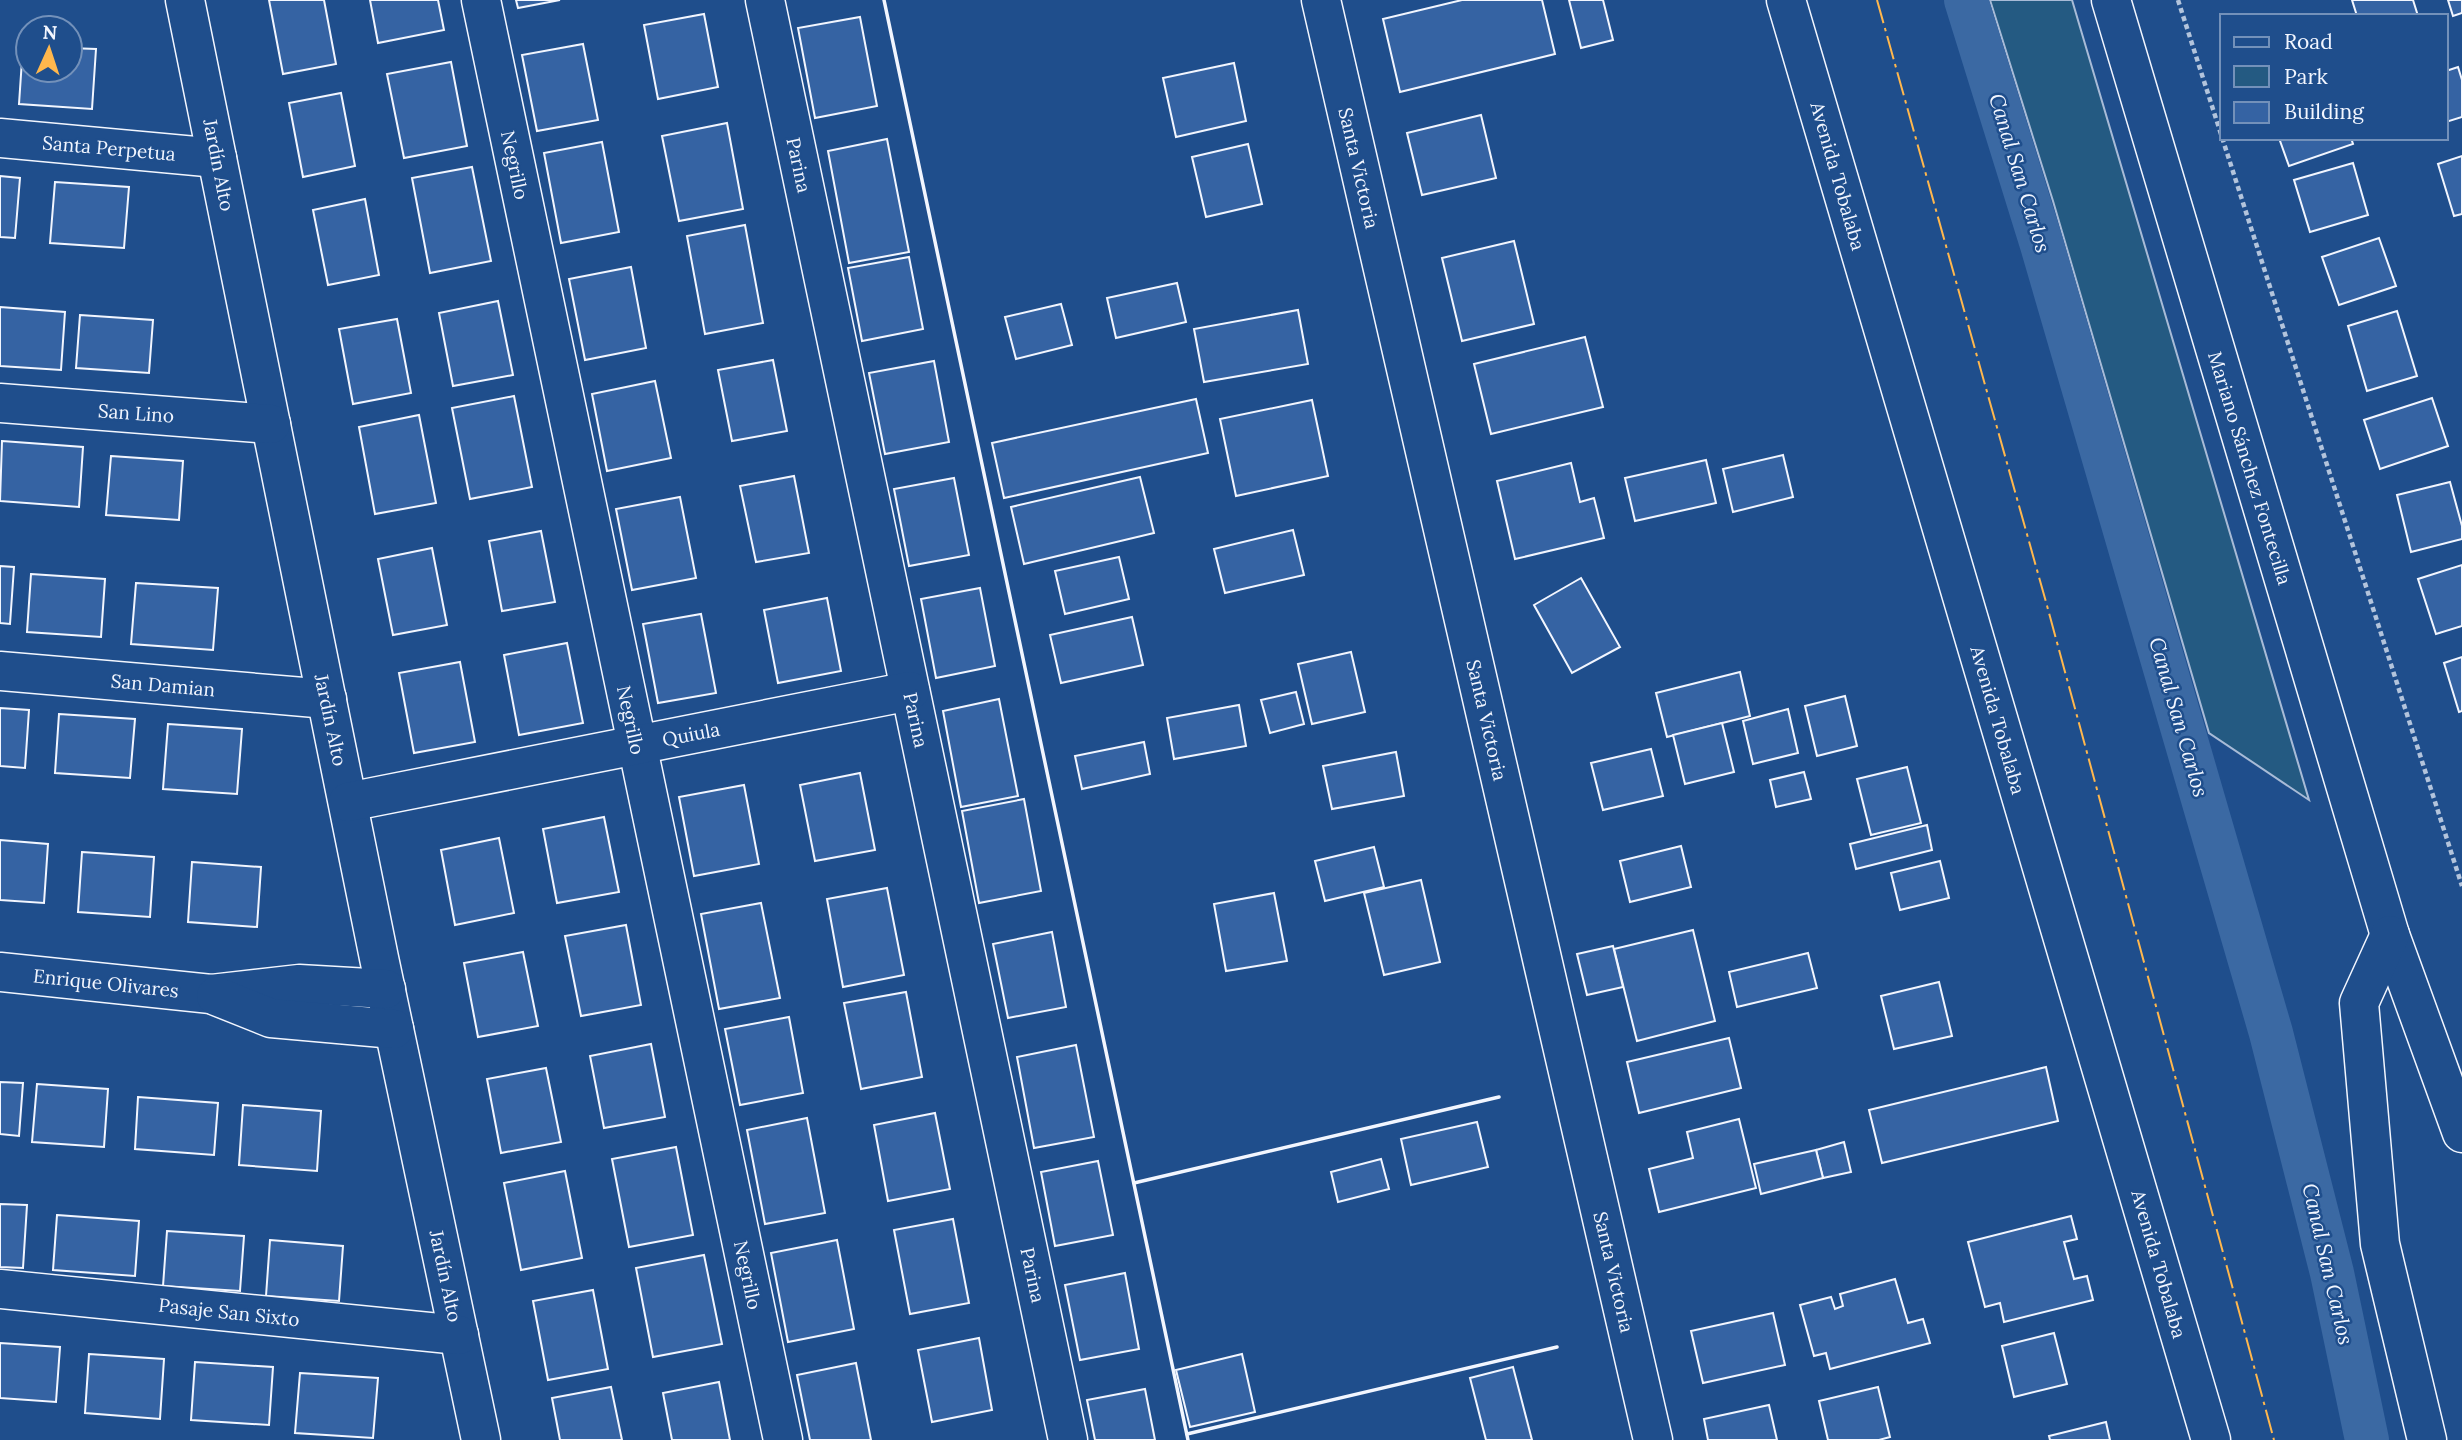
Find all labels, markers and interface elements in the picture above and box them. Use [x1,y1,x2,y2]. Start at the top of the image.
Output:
north arrow [14,14,84,84]
legend [2220,14,2448,140]
text: N [42,20,58,44]
text: Road [2284,28,2333,55]
text: Park [2284,63,2328,90]
water label: Canal San Carlos [1983,90,2057,256]
street label: Avenida Tobalaba [1805,98,1871,253]
text: Building [2284,98,2364,125]
street label: Santa Victoria [1333,105,1385,231]
street label: Jardín Alto [198,116,240,213]
street label: Negrillo [496,128,534,202]
street label: Santa Perpetua [41,130,177,166]
street label: Parina [781,135,817,195]
street label: Mariano Sánchez Fontecilla [2203,348,2297,588]
street label: San Lino [97,398,175,428]
water label: Canal San Carlos [2143,634,2215,800]
street label: Avenida Tobalaba [1965,642,2031,797]
street label: Santa Victoria [1461,657,1513,783]
street label: San Damian [110,668,216,702]
street label: Jardín Alto [309,671,352,768]
street label: Negrillo [612,683,650,757]
street label: Parina [898,690,934,750]
street label: Quiula [660,717,722,751]
street label: Enrique Olivares [32,963,180,1003]
water label: Canal San Carlos [2296,1181,2360,1347]
street label: Avenida Tobalaba [2126,1186,2192,1341]
street label: Santa Victoria [1588,1209,1640,1335]
street label: Jardín Alto [424,1227,467,1324]
street label: Negrillo [729,1238,767,1312]
street label: Parina [1015,1245,1051,1305]
street label: Pasaje San Sixto [157,1293,301,1331]

